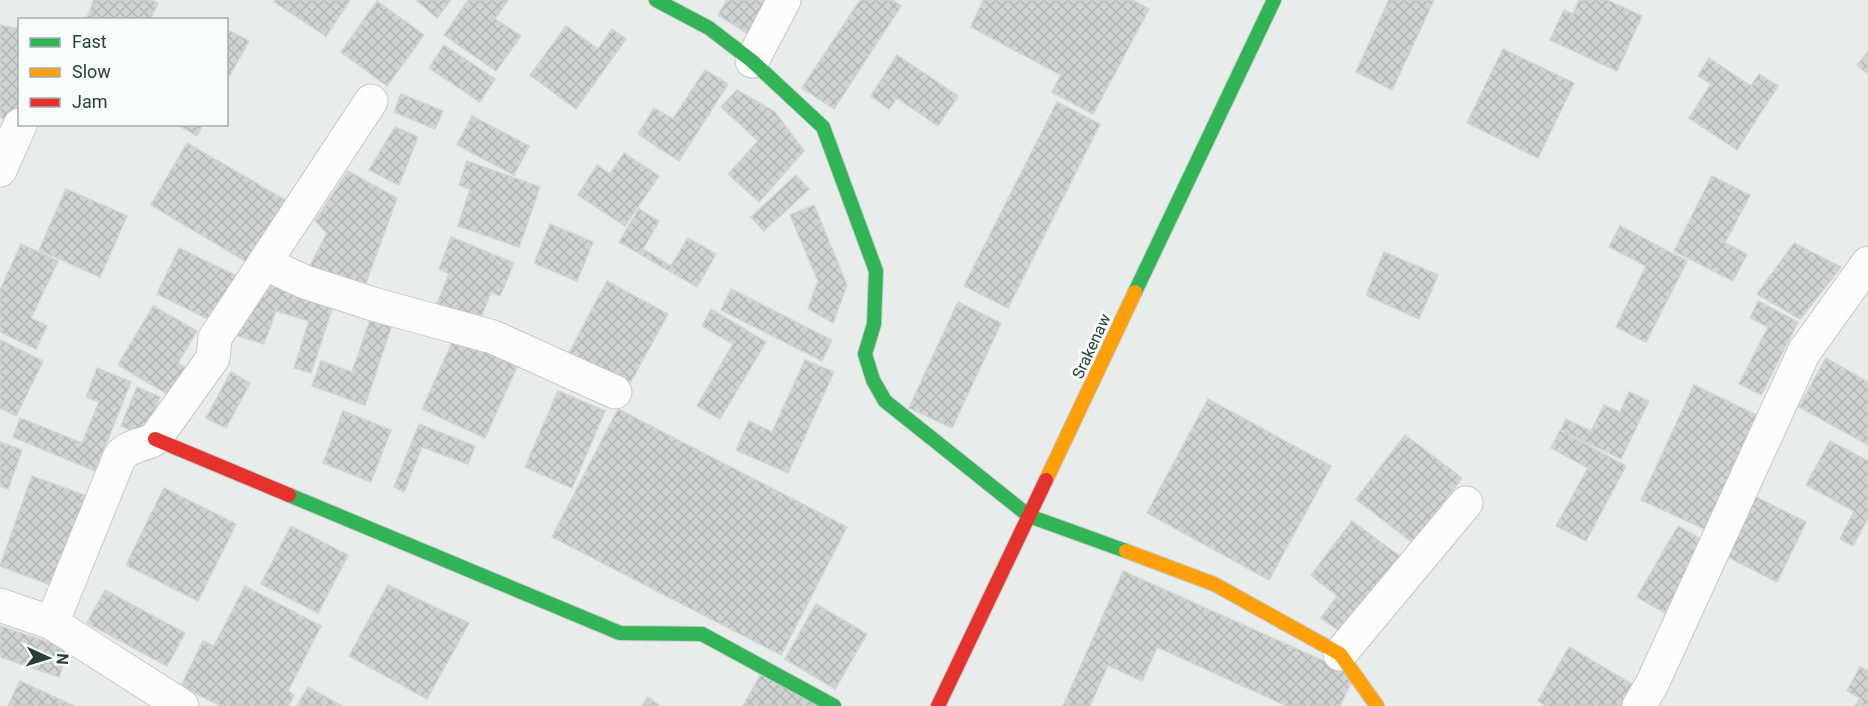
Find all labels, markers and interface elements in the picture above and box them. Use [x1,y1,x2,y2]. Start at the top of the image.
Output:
legend [18,18,228,126]
text: Fast [72,31,107,52]
text: Slow [72,61,111,82]
text: Jam [72,91,108,112]
street label: Srakenaw [1068,311,1115,382]
north arrow [18,628,78,688]
text: N [53,653,72,665]

